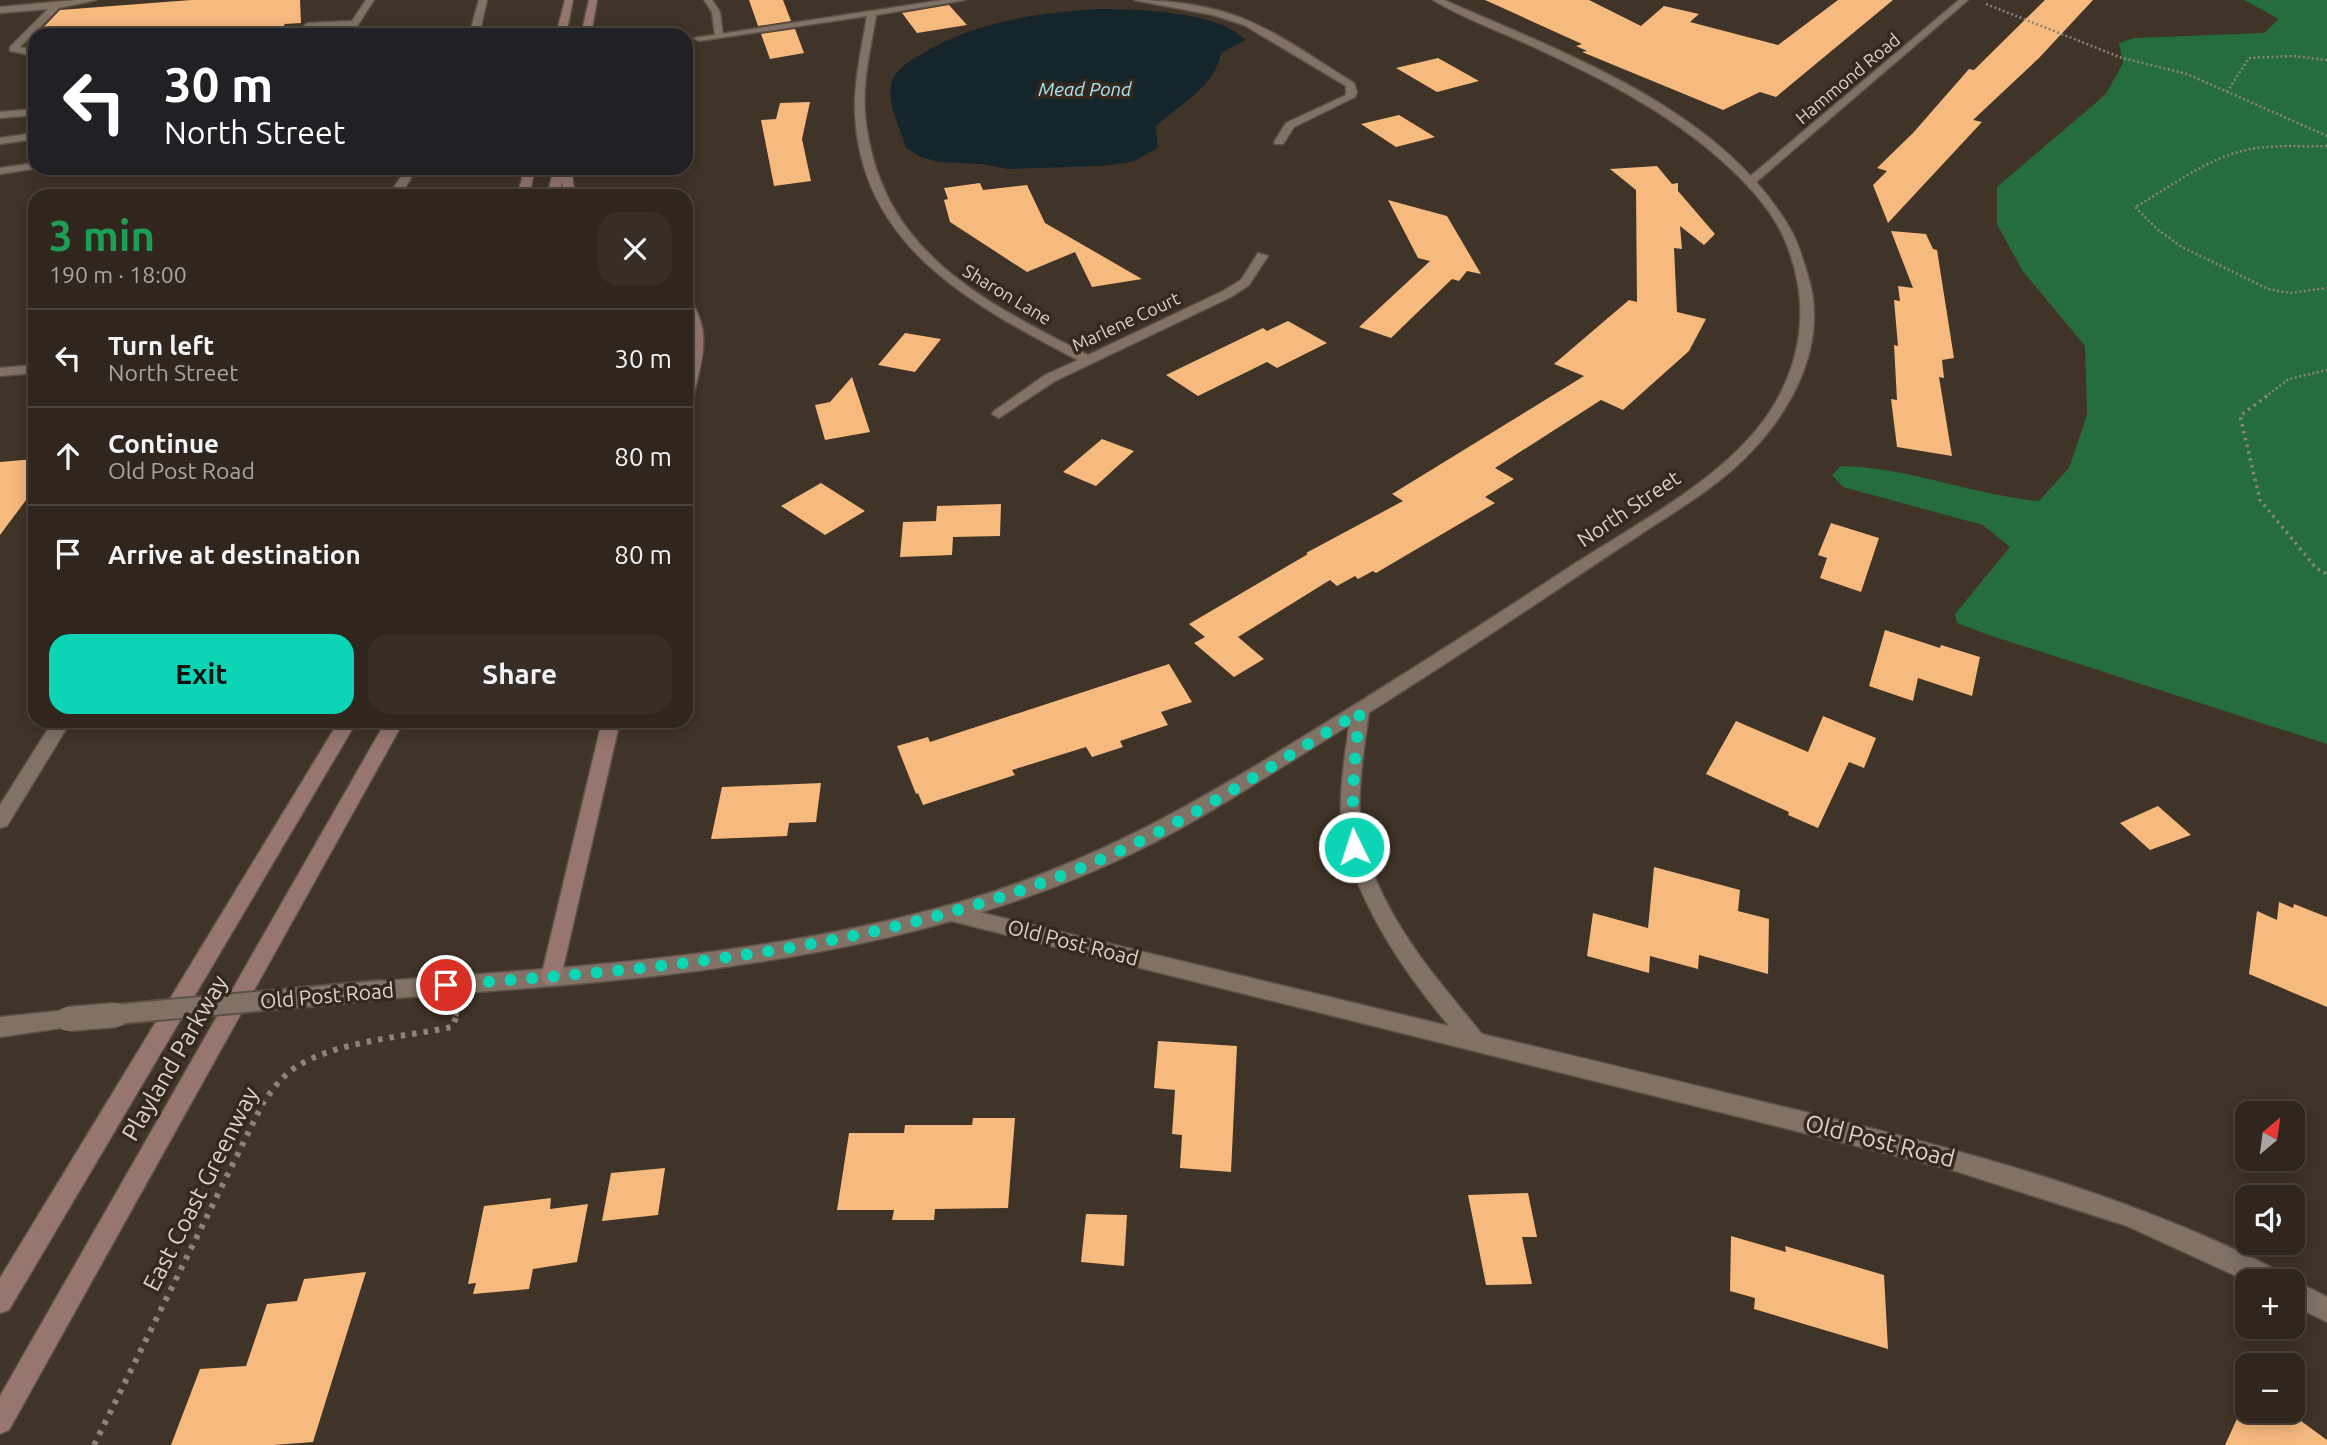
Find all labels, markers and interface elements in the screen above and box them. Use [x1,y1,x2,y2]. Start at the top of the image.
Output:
street label: Hammond Road [1791,29,1904,128]
icon: left [49,56,140,147]
text: 30 m [164,56,273,111]
water label: Mead Pond [1038,78,1133,100]
text: North Street [164,114,345,150]
text: 3 min [49,212,155,259]
button: close [598,212,672,286]
street label: Sharon Lane [960,260,1055,328]
text: 190 m · 18:00 [49,262,187,287]
street label: Marlene Court [1069,287,1183,355]
text: Turn left [108,331,214,360]
icon: left [49,339,87,377]
text: 30 m [614,344,672,373]
text: North Street [108,360,238,385]
text: Continue [108,429,219,458]
icon: ahead [49,437,87,475]
text: 80 m [614,442,672,471]
text: Old Post Road [108,458,255,483]
street label: North Street [1572,465,1684,551]
icon: arrive [49,535,87,573]
text: Arrive at destination [108,540,361,569]
text: 80 m [614,540,672,569]
button: Exit [49,634,354,714]
button: Share [368,634,672,714]
position arrow [1317,810,1391,884]
street label: Old Post Road [1005,914,1141,970]
pin [416,955,476,1015]
icon: arrive [427,966,465,1004]
street label: Playland Parkway [116,970,233,1145]
street label: Old Post Road [259,977,395,1013]
street label: East Coast Greenway [137,1082,264,1295]
north arrow [2235,1101,2305,1171]
map controls [2235,1101,2305,1423]
street label: Old Post Road [1803,1109,1958,1172]
button: sound [2235,1185,2305,1255]
button: + [2235,1269,2305,1339]
button: − [2235,1353,2305,1423]

